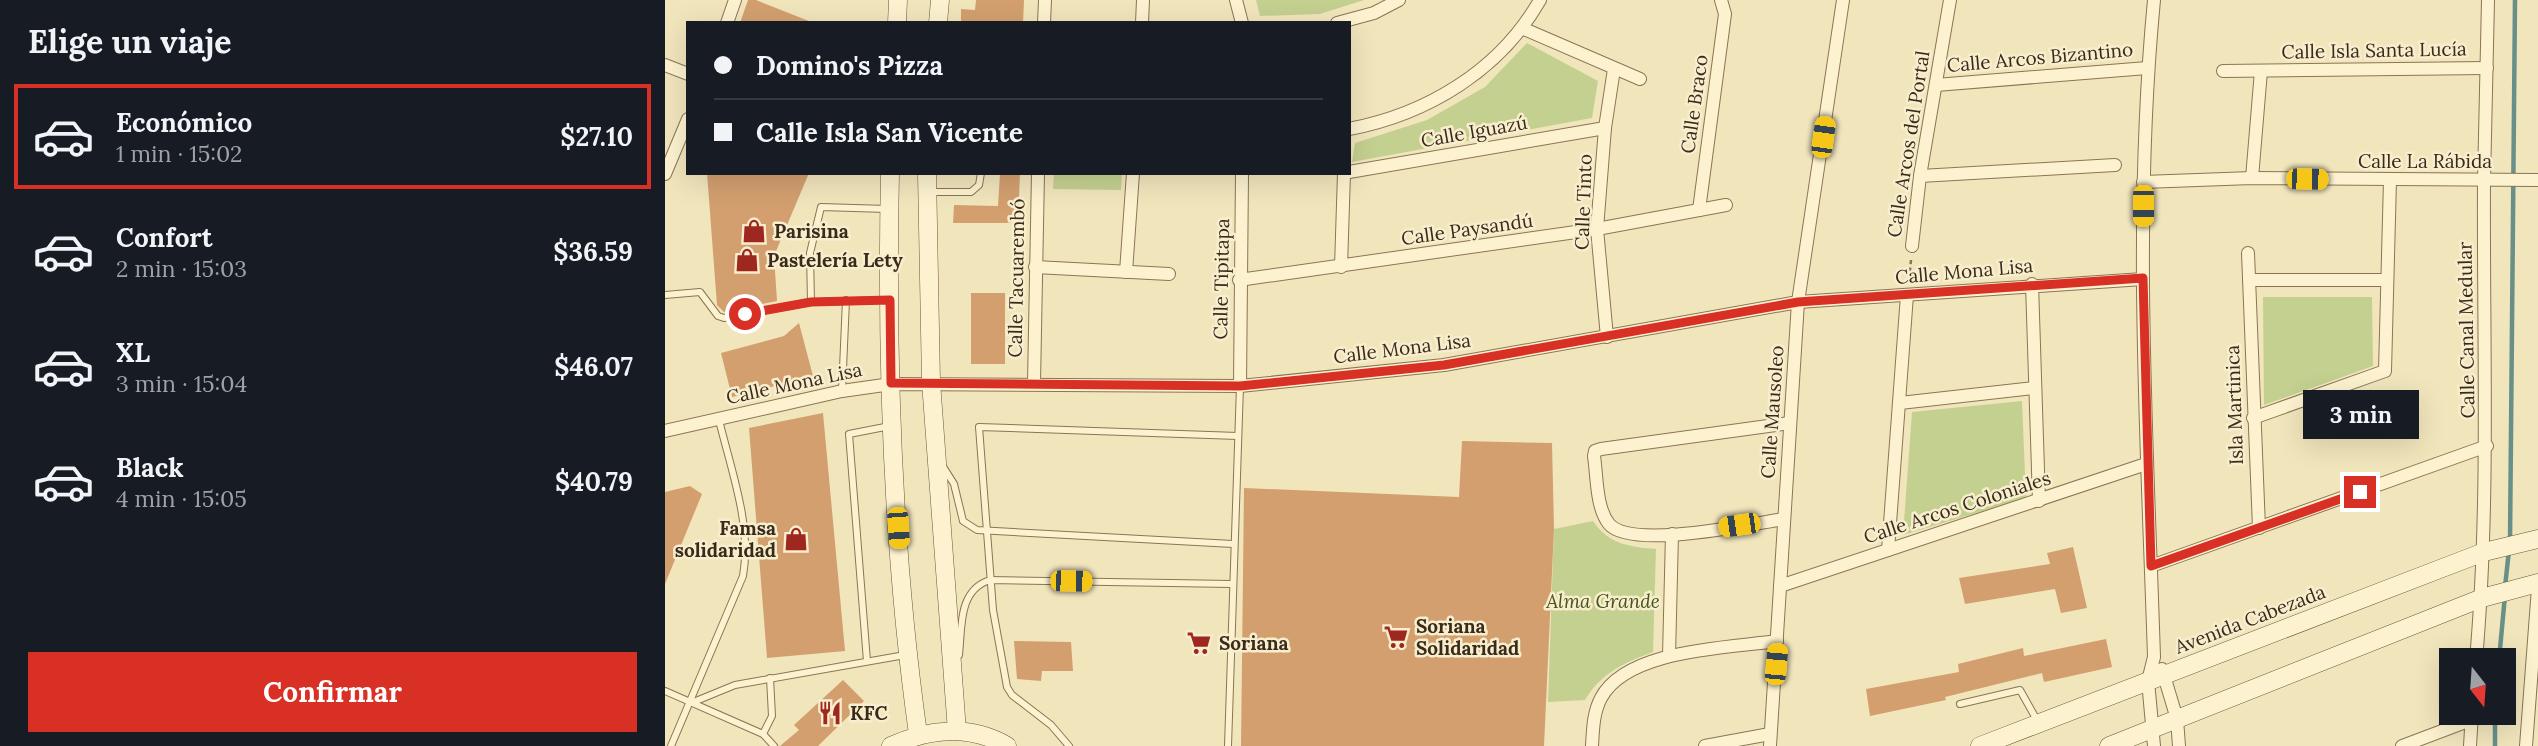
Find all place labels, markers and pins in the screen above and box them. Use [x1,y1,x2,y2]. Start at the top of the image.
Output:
shop icon: Parisina [740,217,768,245]
place label: Parisina [774,219,849,243]
shop icon: Pastelería Lety [733,246,761,274]
place label: Pastelería Lety [767,248,903,272]
place label: Famsa solidaridad [675,516,776,562]
shop icon: Famsa solidaridad [782,525,810,553]
place label: Soriana Solidaridad [1416,614,1519,660]
supermarket icon: Soriana Solidaridad [1382,623,1410,651]
supermarket icon: Soriana [1185,629,1213,657]
place label: Soriana [1219,631,1289,655]
restaurant icon: KFC [816,699,844,727]
place label: KFC [850,701,887,725]

